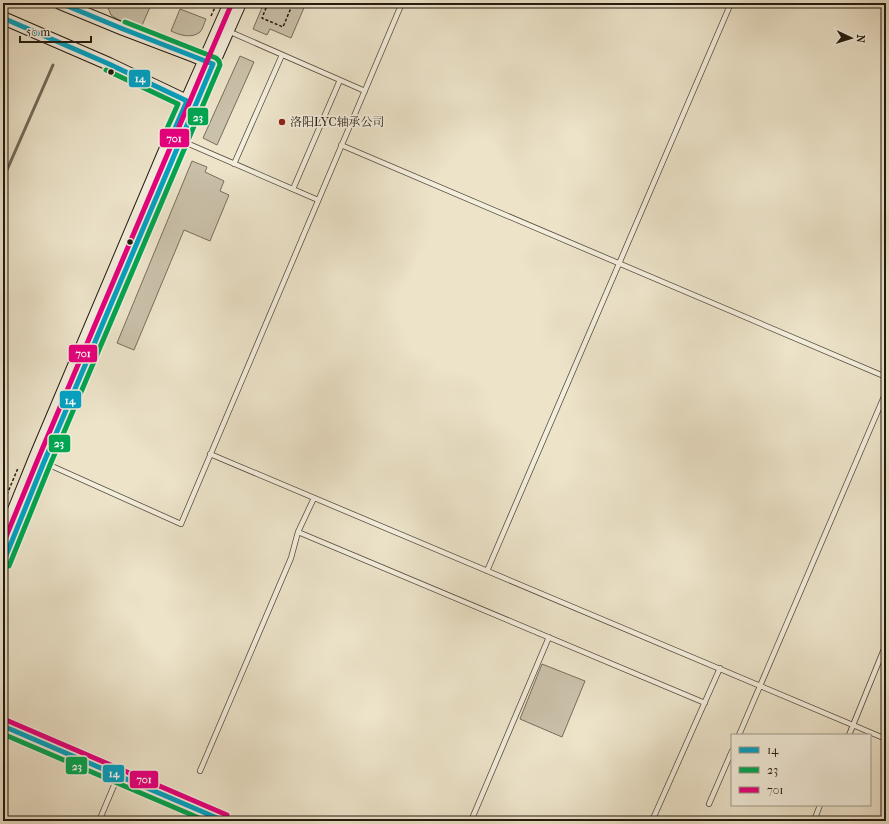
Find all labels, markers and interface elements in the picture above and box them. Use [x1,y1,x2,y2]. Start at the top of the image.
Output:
scale bar [20,18,91,44]
north arrow [831,18,871,58]
text: 50 m [26,25,50,39]
text: N [854,34,867,44]
unlabelled marker [106,67,116,77]
line badge: 14 [128,69,151,88]
text: 14 [135,72,146,85]
line badge: 23 [187,107,209,126]
text: 23 [193,111,204,124]
place label: 洛阳LYC轴承公司 [290,115,385,129]
marker: 洛阳LYC轴承公司 [277,117,287,127]
line badge: 701 [159,128,190,148]
text: 701 [165,132,182,145]
unlabelled marker [125,237,135,247]
line badge: 701 [68,344,98,363]
text: 701 [74,347,91,360]
line badge: 14 [59,390,82,409]
text: 14 [65,394,76,407]
line badge: 23 [48,434,71,453]
text: 23 [54,437,65,450]
legend [731,734,871,806]
text: 14 [767,743,779,757]
line badge: 23 [65,756,88,775]
text: 23 [72,760,83,773]
text: 23 [767,763,778,777]
line badge: 14 [102,764,125,783]
text: 14 [109,767,120,780]
line badge: 701 [129,770,159,789]
text: 701 [135,773,152,786]
text: 701 [767,783,784,797]

